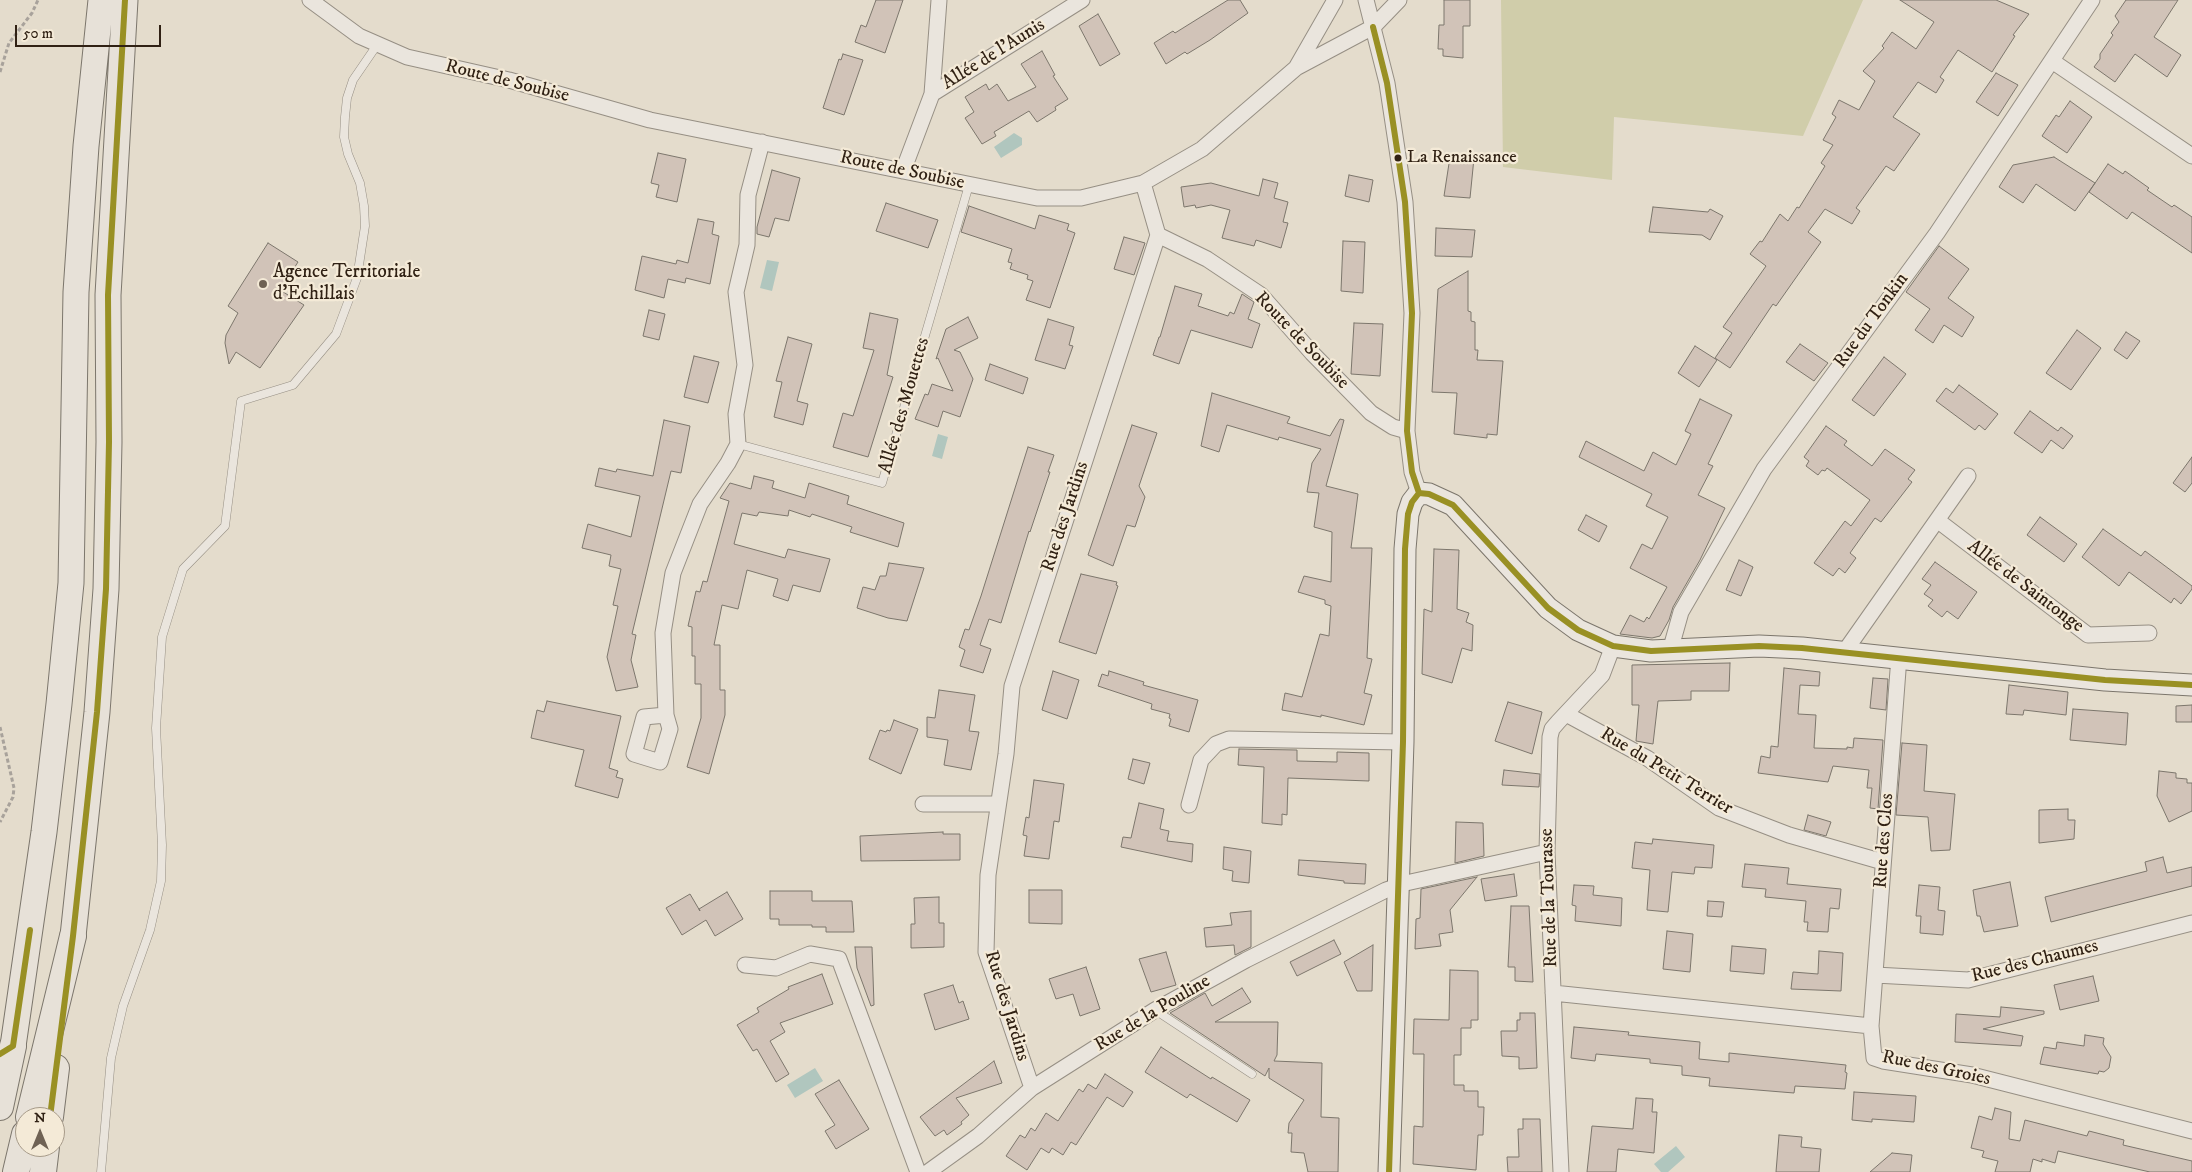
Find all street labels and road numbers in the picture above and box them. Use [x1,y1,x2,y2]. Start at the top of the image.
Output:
street label: Allée de l'Aunis [938,14,1050,96]
street label: Route de Soubise [443,56,571,108]
street label: Route de Soubise [838,147,966,195]
street label: Rue du Tonkin [1830,269,1914,373]
street label: Route de Soubise [1249,287,1353,395]
street label: Allée des Mouettes [875,335,935,477]
street label: Rue des Jardins [1037,459,1095,575]
street label: Allée de Saintonge [1962,536,2088,638]
street label: Rue du Petit Terrier [1596,723,1736,821]
street label: Rue des Clos [1870,793,1900,889]
street label: Rue de la Tourasse [1536,828,1564,968]
street label: Rue des Chaumes [1969,935,2101,989]
street label: Rue des Jardins [978,948,1034,1064]
street label: Rue de la Pouline [1091,971,1215,1057]
street label: Rue des Groies [1880,1046,1992,1092]

